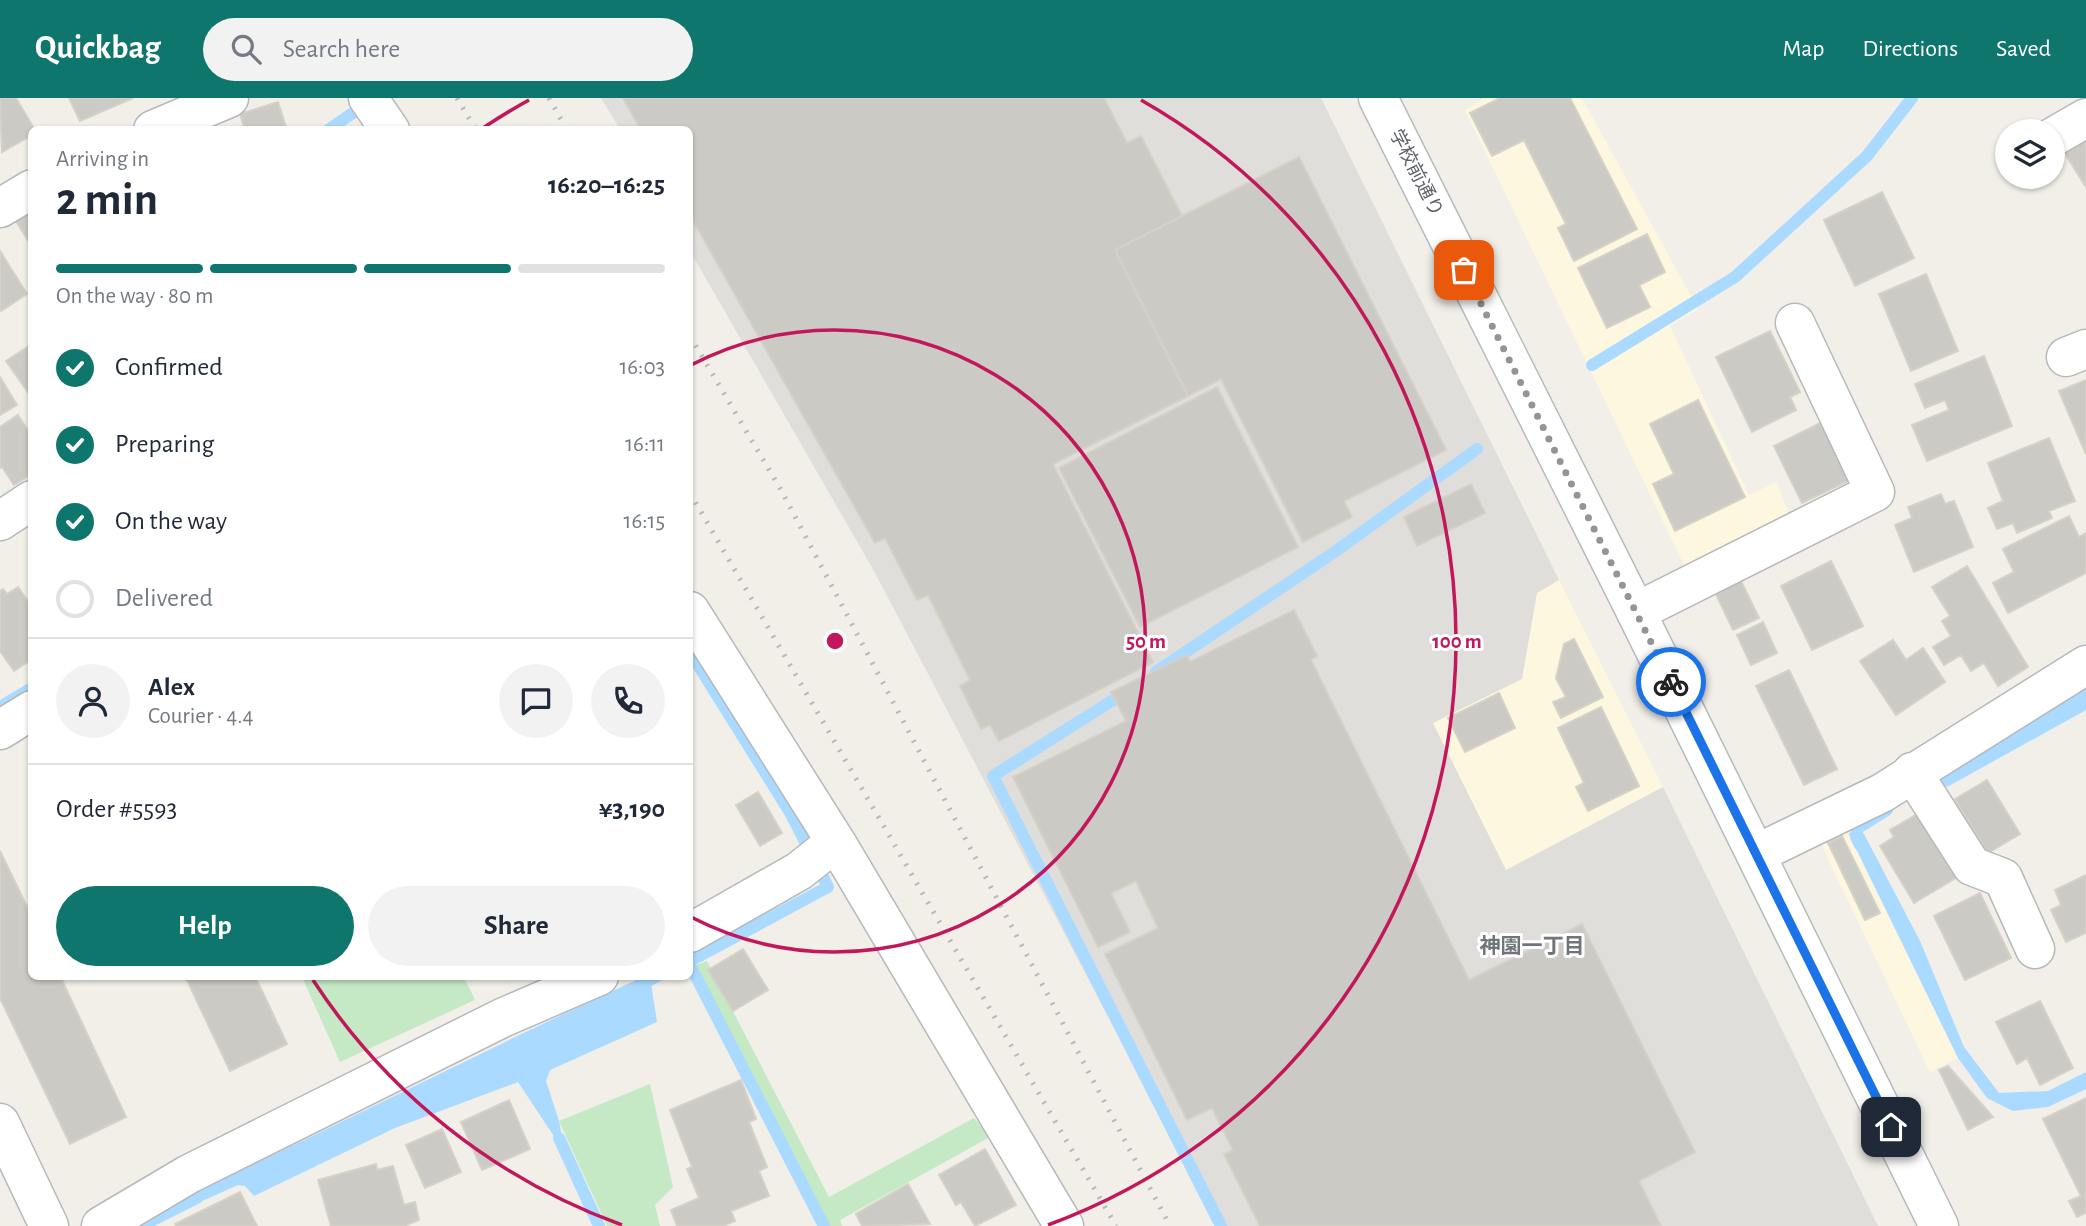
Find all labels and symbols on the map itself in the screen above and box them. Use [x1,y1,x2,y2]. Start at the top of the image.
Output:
street label: 学校前通り [1386,125,1448,220]
pin [1434,240,1494,300]
centre of rings [823,629,847,653]
text: 50 m [1126,631,1166,652]
text: 100 m [1432,631,1482,652]
courier [1636,647,1706,717]
district label: 神園一丁目 [1480,934,1585,957]
pin [1861,1097,1921,1157]

